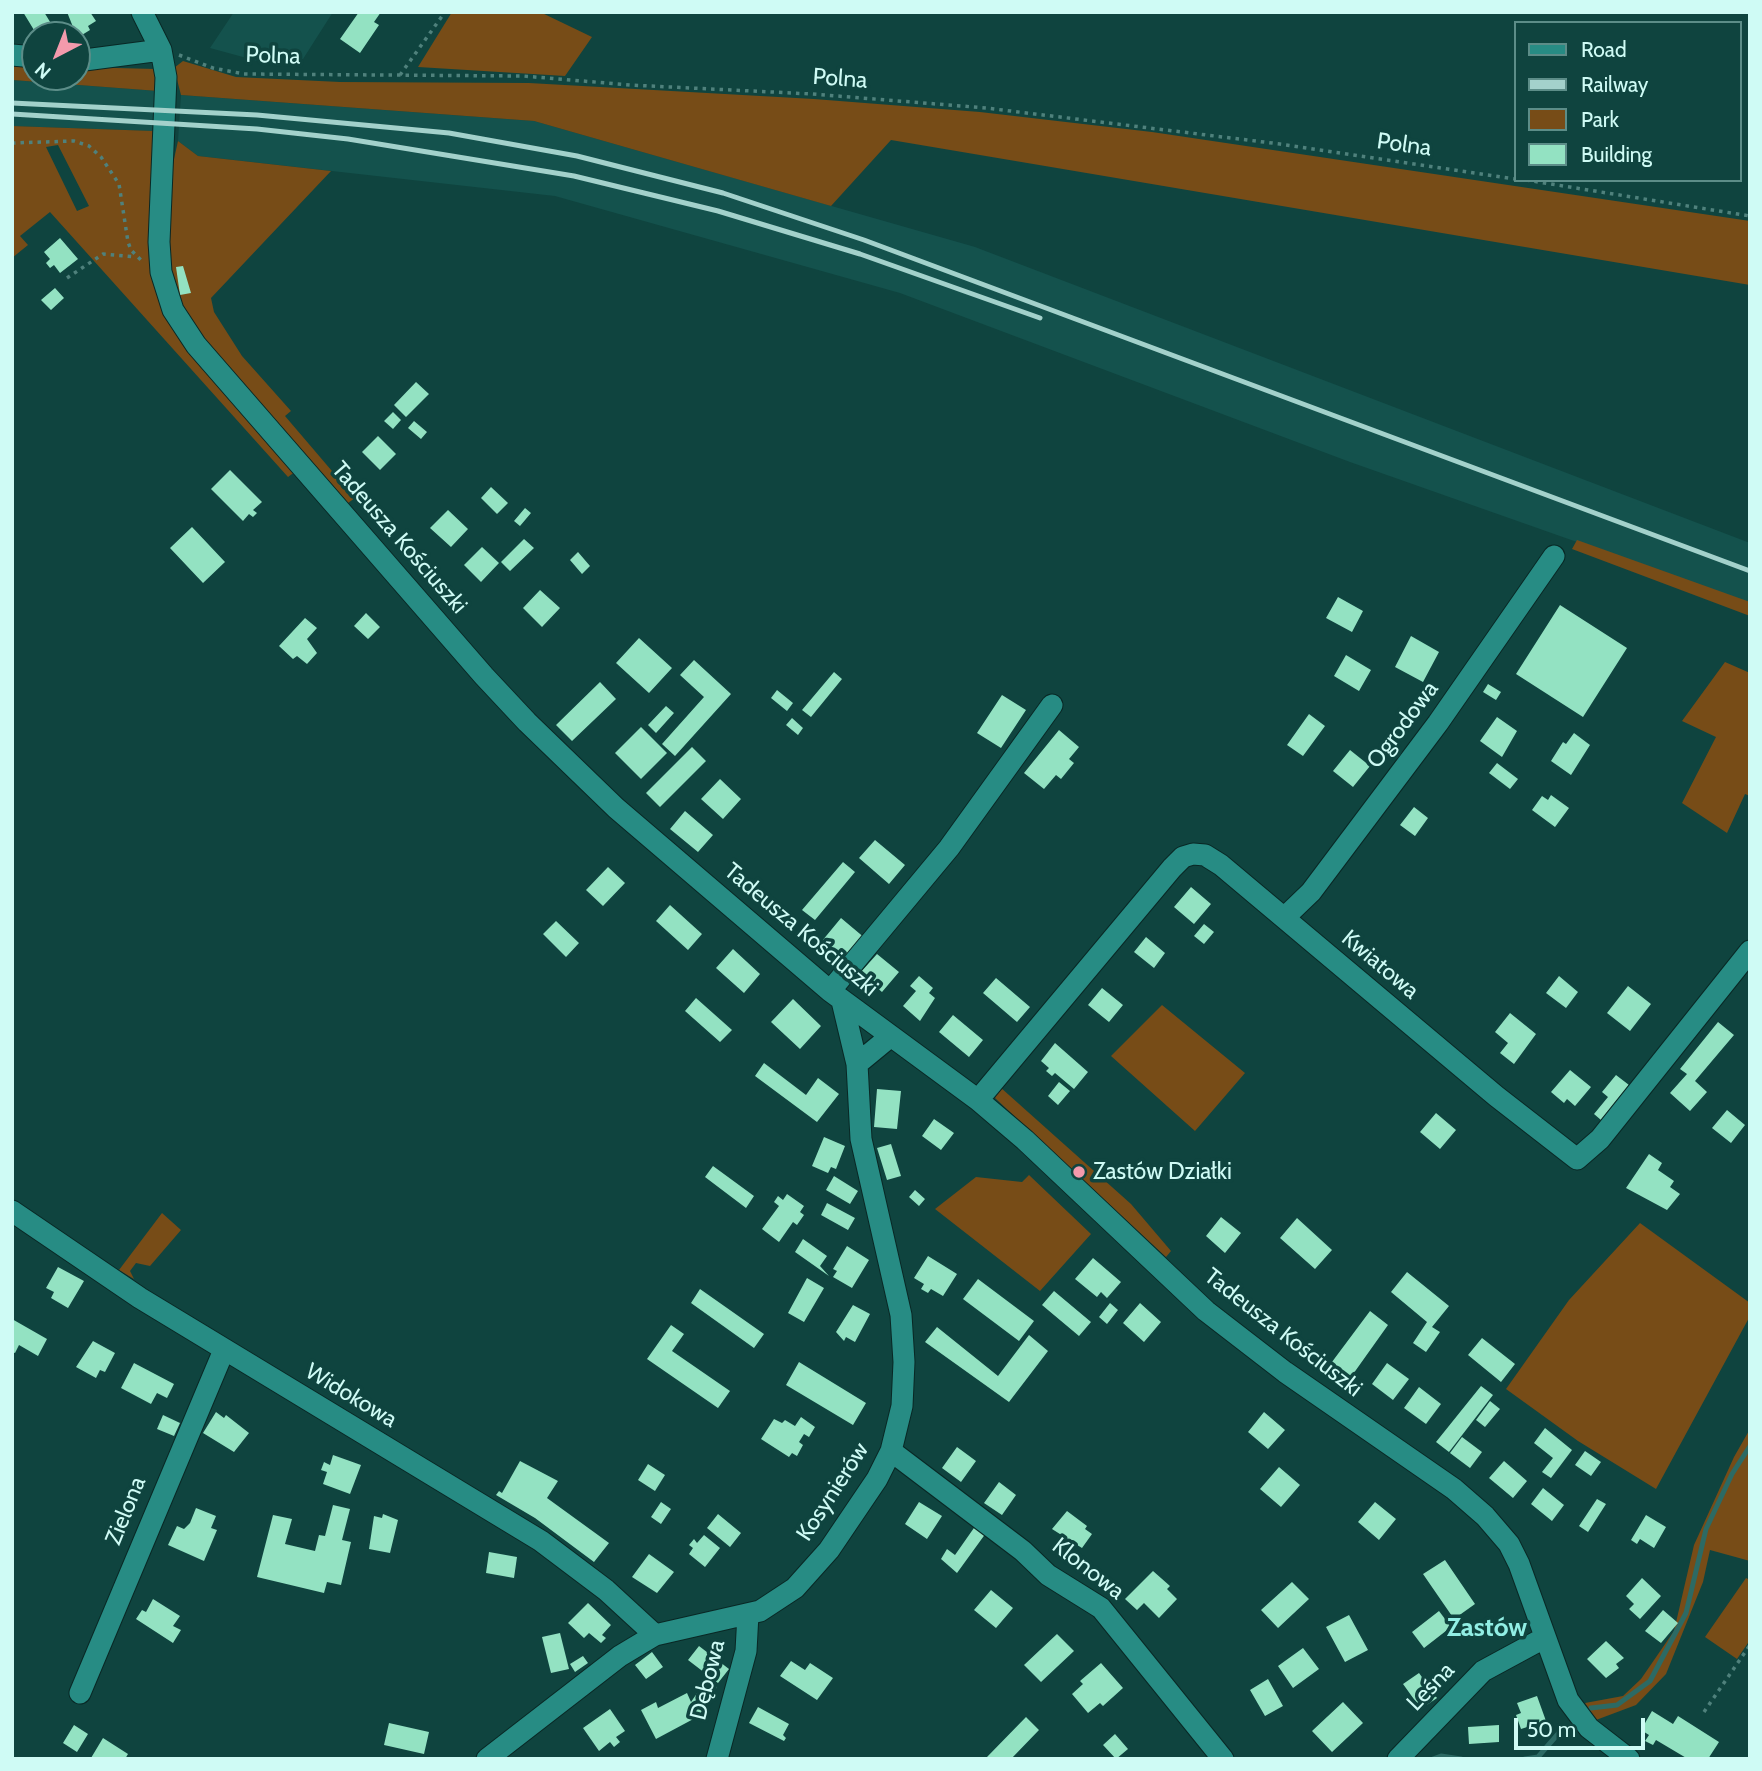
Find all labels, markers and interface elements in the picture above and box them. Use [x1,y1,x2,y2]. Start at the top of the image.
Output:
north arrow [21,21,91,91]
legend [1514,21,1741,182]
text: Road [1581,37,1627,62]
street label: Polna [245,41,301,71]
text: N [30,57,56,84]
street label: Polna [812,63,868,95]
text: Railway [1581,72,1648,97]
text: Park [1581,107,1619,132]
street label: Polna [1375,128,1433,162]
text: Building [1581,142,1652,167]
street label: Tadeusza Kościuszki [325,456,473,620]
street label: Ogrodowa [1361,676,1445,774]
street label: Tadeusza Kościuszki [718,858,884,1002]
street label: Kwiatowa [1336,925,1424,1005]
place label: Zastów Działki [1093,1158,1232,1186]
marker: Zastów Działki [1071,1164,1087,1180]
street label: Tadeusza Kościuszki [1199,1263,1367,1403]
street label: Widokowa [300,1358,402,1434]
street label: Kosynierów [791,1438,875,1546]
street label: Zielona [100,1473,152,1549]
street label: Klonowa [1046,1532,1130,1606]
district label: Zastów [1447,1612,1527,1644]
street label: Dębowa [685,1637,731,1723]
street label: Leśna [1401,1657,1461,1717]
scale bar [1517,1704,1648,1748]
text: 50 m [1527,1717,1576,1742]

